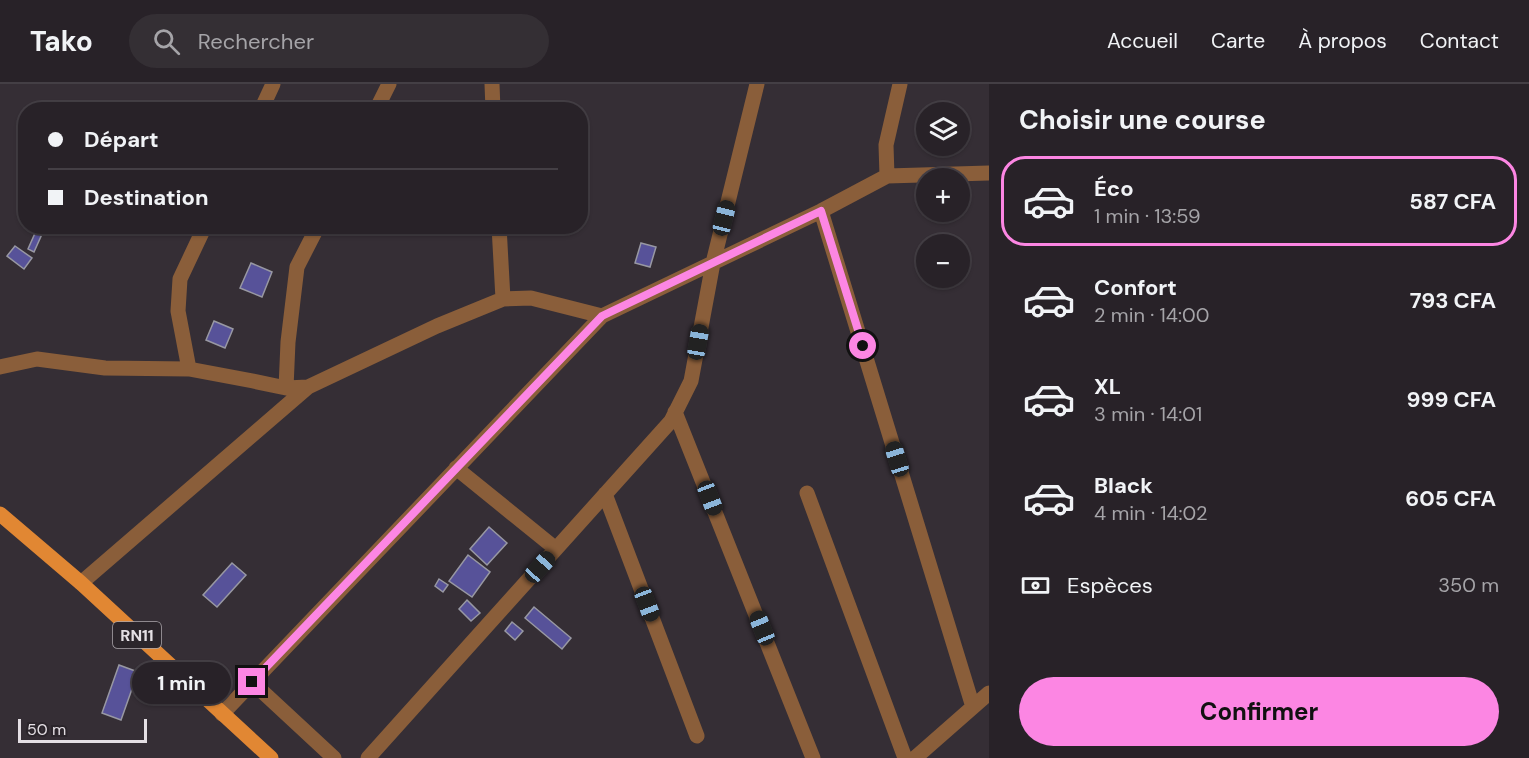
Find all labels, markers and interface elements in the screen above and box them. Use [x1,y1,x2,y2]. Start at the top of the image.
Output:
search box [129,14,549,68]
text: Tako [30,23,93,60]
icon: search [150,25,183,58]
text: Rechercher [198,27,314,56]
text: Accueil [1107,27,1178,55]
text: Carte [1211,27,1265,55]
text: À propos [1298,27,1387,55]
text: Contact [1420,27,1499,55]
map controls [916,102,970,288]
button: layers [916,102,970,156]
text: Choisir une course [1019,102,1266,137]
text: Départ [84,125,159,154]
button: + [916,168,970,222]
icon: car [1022,174,1076,228]
text: Éco [1094,174,1134,203]
text: Destination [84,183,209,212]
text: 587 CFA [1409,187,1496,216]
car [711,198,737,238]
text: 1 min · 13:59 [1094,203,1201,229]
button: − [916,234,970,288]
icon: car [1022,273,1076,327]
text: Confort [1094,273,1177,302]
text: 793 CFA [1410,286,1496,315]
text: 2 min · 14:00 [1094,302,1209,328]
car [686,323,710,361]
route start [849,332,876,359]
icon: car [1022,372,1076,426]
text: XL [1094,372,1121,401]
text: 999 CFA [1407,385,1496,414]
text: 3 min · 14:01 [1094,401,1202,427]
car [883,439,911,479]
icon: car [1022,471,1076,525]
text: Black [1094,471,1153,500]
car [695,478,725,518]
text: 605 CFA [1405,484,1496,513]
text: 4 min · 14:02 [1094,500,1208,526]
car [521,548,559,586]
icon: cash [1019,569,1052,602]
text: Espèces [1067,571,1153,600]
text: 350 m [1438,572,1499,598]
car [632,584,662,624]
car [747,608,777,648]
road number: RN11 [113,622,161,648]
callout: 1 min [132,661,231,703]
route end [238,668,265,695]
text: 1 min [157,670,206,696]
button: Confirmer [1019,677,1499,746]
scale bar [18,716,147,744]
text: 50 m [27,719,66,740]

